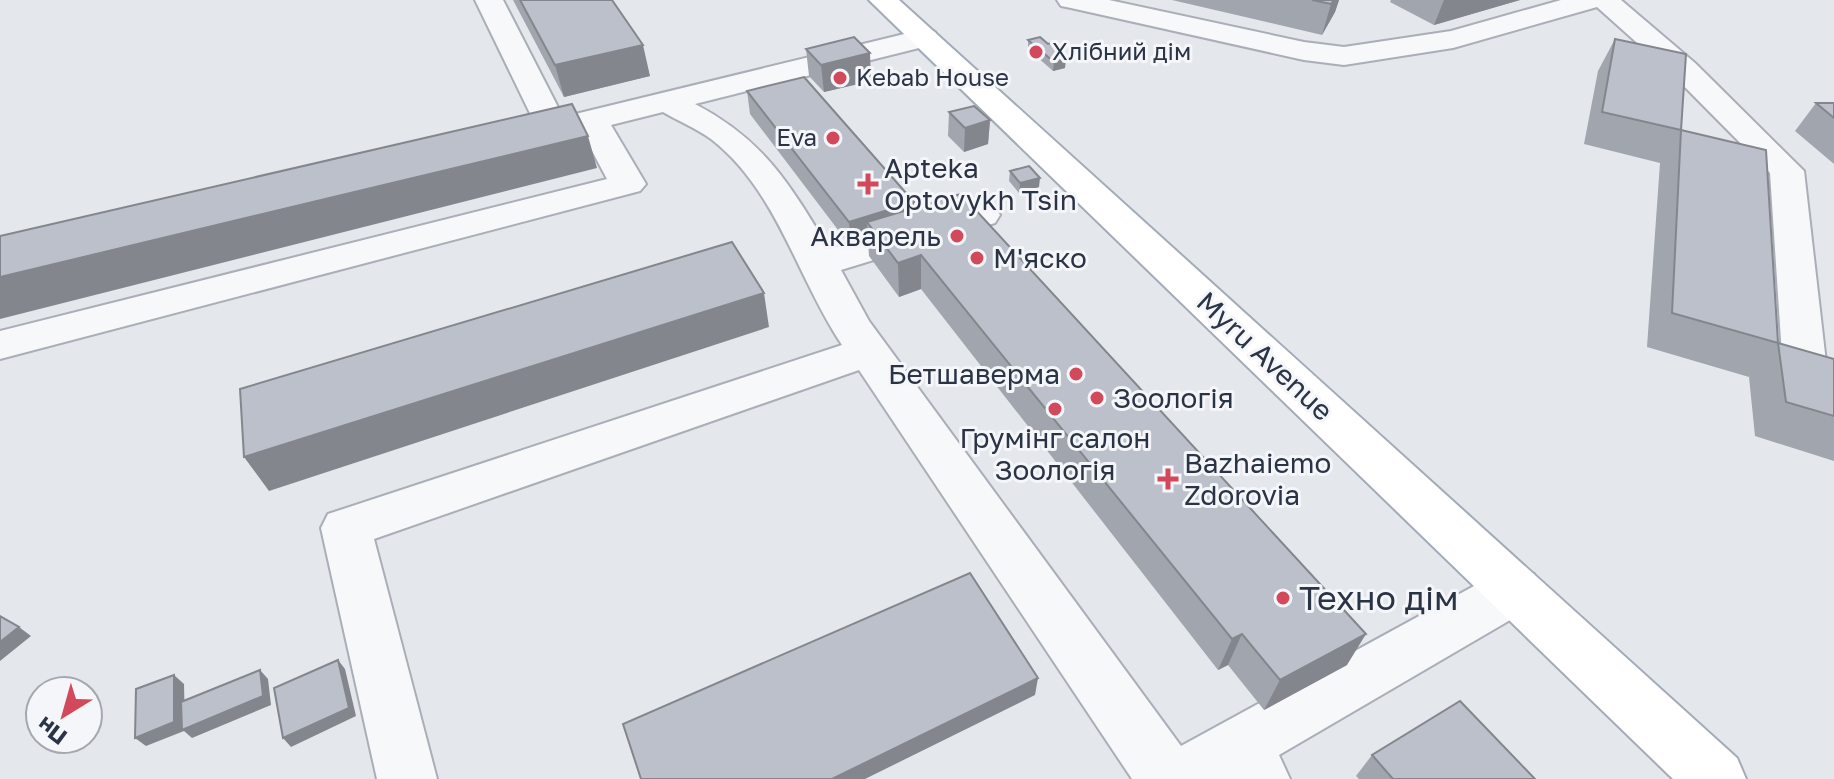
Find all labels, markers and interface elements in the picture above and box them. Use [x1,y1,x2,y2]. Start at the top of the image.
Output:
place label: Хлібний дім [1052,36,1191,65]
marker: Хлібний дім [1027,43,1045,61]
place label: Kebab House [856,62,1009,91]
marker: Kebab House [831,69,849,87]
place label: Eva [776,122,817,151]
marker: Eva [824,129,842,147]
place label: Apteka Optovykh Tsin [884,151,1077,216]
marker: Apteka Optovykh Tsin [859,175,877,193]
place label: Акварель [810,219,941,252]
marker: Акварель [948,227,966,245]
place label: М'яско [993,241,1087,274]
marker: М'яско [968,249,986,267]
street label: Myru Avenue [1191,284,1340,427]
place label: Бетшаверма [888,357,1060,390]
marker: Бетшаверма [1067,365,1085,383]
place label: Зоологія [1113,381,1234,414]
marker: Зоологія [1088,389,1106,407]
marker: Грумінг салон Зоологія [1046,400,1064,418]
place label: Грумінг салон Зоологія [960,421,1150,486]
place label: Bazhaiemo Zdorovia [1184,446,1331,511]
marker: Bazhaiemo Zdorovia [1159,470,1177,488]
place label: Техно дім [1299,577,1459,617]
marker: Техно дім [1274,589,1292,607]
north arrow [24,675,104,755]
text: Пн [32,712,72,751]

